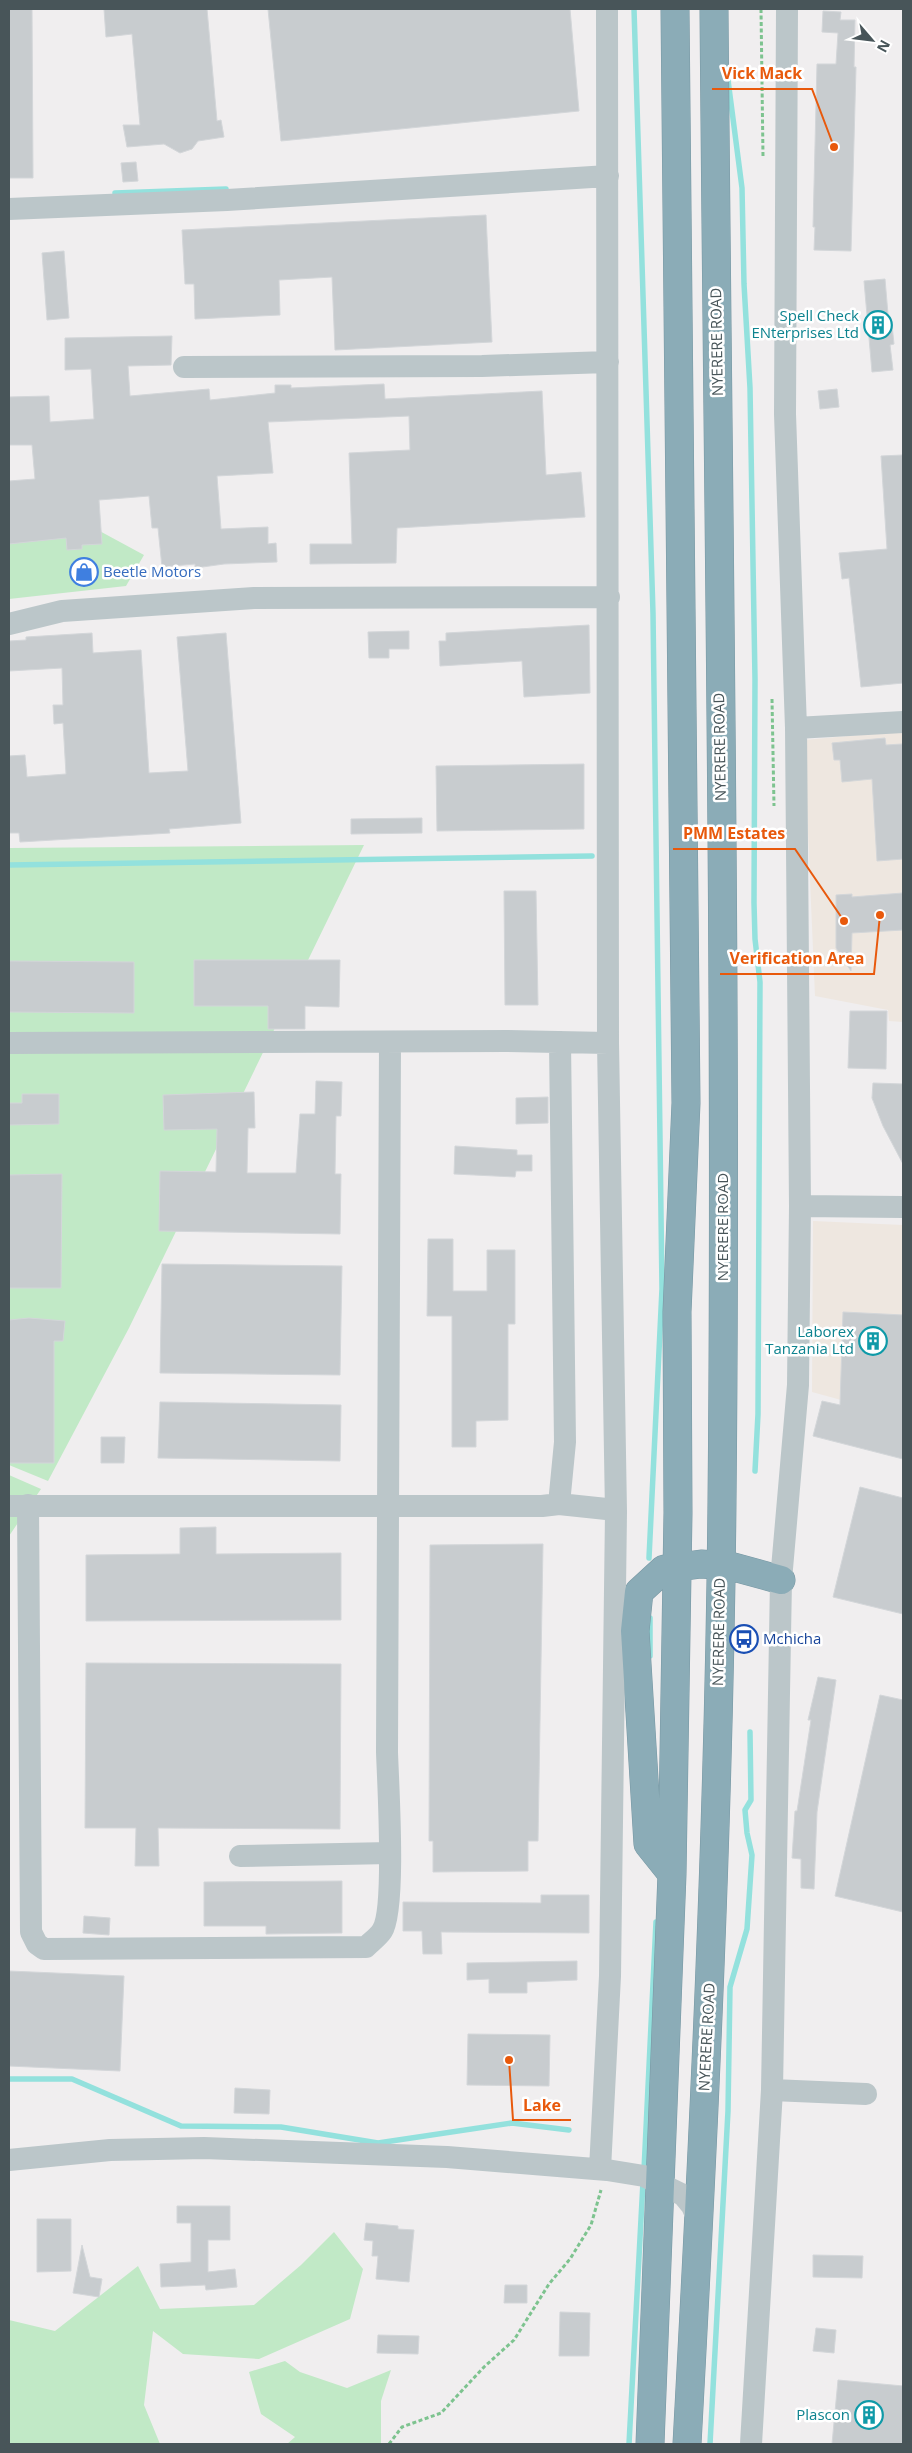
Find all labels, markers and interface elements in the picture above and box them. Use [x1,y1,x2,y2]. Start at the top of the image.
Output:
north arrow [847,15,897,65]
text: N [873,37,895,56]
callout: Vick Mack [712,58,812,89]
text: Vick Mack [722,62,802,84]
street label: NYERERE ROAD [705,288,727,396]
place label: Spell Check ENterprises Ltd [751,305,859,342]
building icon: Spell Check ENterprises Ltd [863,310,893,340]
shop icon: Beetle Motors [69,557,99,587]
place label: Beetle Motors [103,561,201,581]
street label: NYERERE ROAD [708,693,730,801]
callout: PMM Estates [673,818,795,849]
text: PMM Estates [683,822,785,844]
callout: Verification Area [720,943,874,974]
text: Verification Area [730,947,864,969]
street label: NYERERE ROAD [712,1173,732,1281]
place label: Laborex Tanzania Ltd [765,1321,854,1358]
building icon: Laborex Tanzania Ltd [858,1326,888,1356]
street label: NYERERE ROAD [707,1578,729,1686]
bus stop icon: Mchicha [729,1624,759,1654]
place label: Mchicha [763,1628,821,1648]
street label: NYERERE ROAD [693,1982,719,2092]
callout: Lake [513,2089,571,2120]
text: Lake [523,2094,561,2116]
building icon: Plascon [854,2400,884,2430]
place label: Plascon [796,2404,850,2424]

